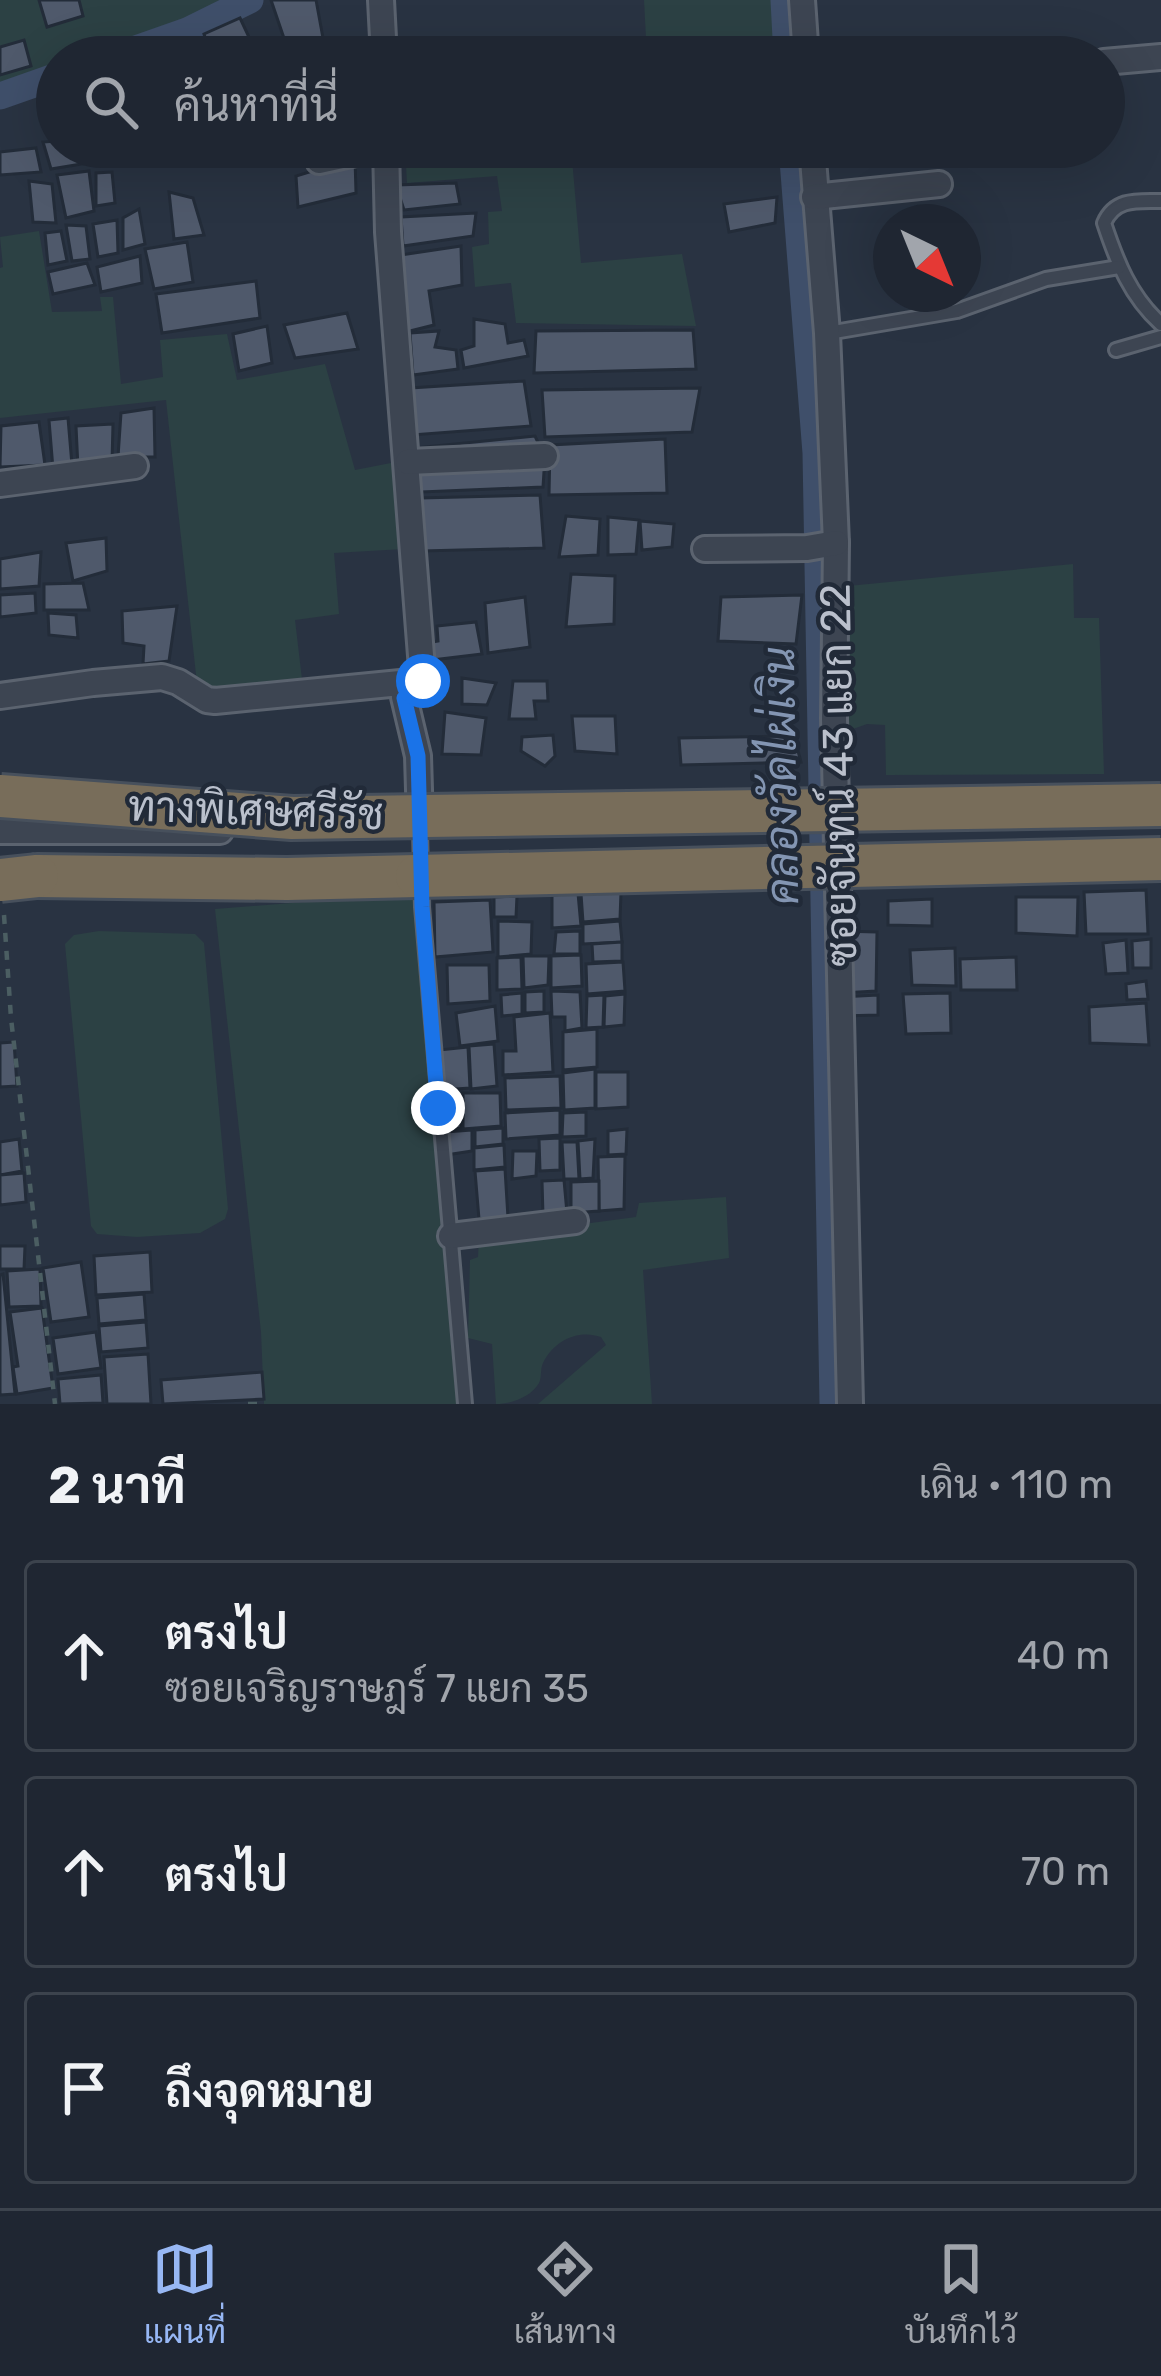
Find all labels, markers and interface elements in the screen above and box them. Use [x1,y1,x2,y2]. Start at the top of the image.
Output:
search box [36,36,1125,168]
icon: search [78,69,144,135]
text: ค้นหาที่นี่ [174,79,338,132]
north arrow [873,204,981,312]
street label: ซอยจันทน์ 43 แยก 22 [809,583,867,967]
water label: คลองวัดไผ่เงิน [749,646,809,906]
route start [396,654,450,708]
street label: ทางพิเศษศรีรัช [127,780,385,840]
route end [411,1081,465,1135]
text: 2 นาที [48,1455,186,1516]
text: เดิน · 110 m [919,1462,1113,1508]
text: ตรงไป [165,1607,288,1660]
icon: ahead [51,1623,117,1689]
text: 40 m [1017,1633,1110,1679]
text: ซอยเจริญราษฎร์ 7 แยก 35 [165,1666,589,1712]
icon: ahead [51,1839,117,1905]
text: ตรงไป [165,1849,288,1902]
text: 70 m [1021,1849,1110,1895]
icon: arrive [51,2055,117,2121]
text: ถึงจุดหมาย [165,2065,374,2118]
tab: แผนที่ [144,2236,226,2351]
tab: เส้นทาง [514,2236,617,2351]
tab: บันทึกไว้ [904,2236,1017,2351]

